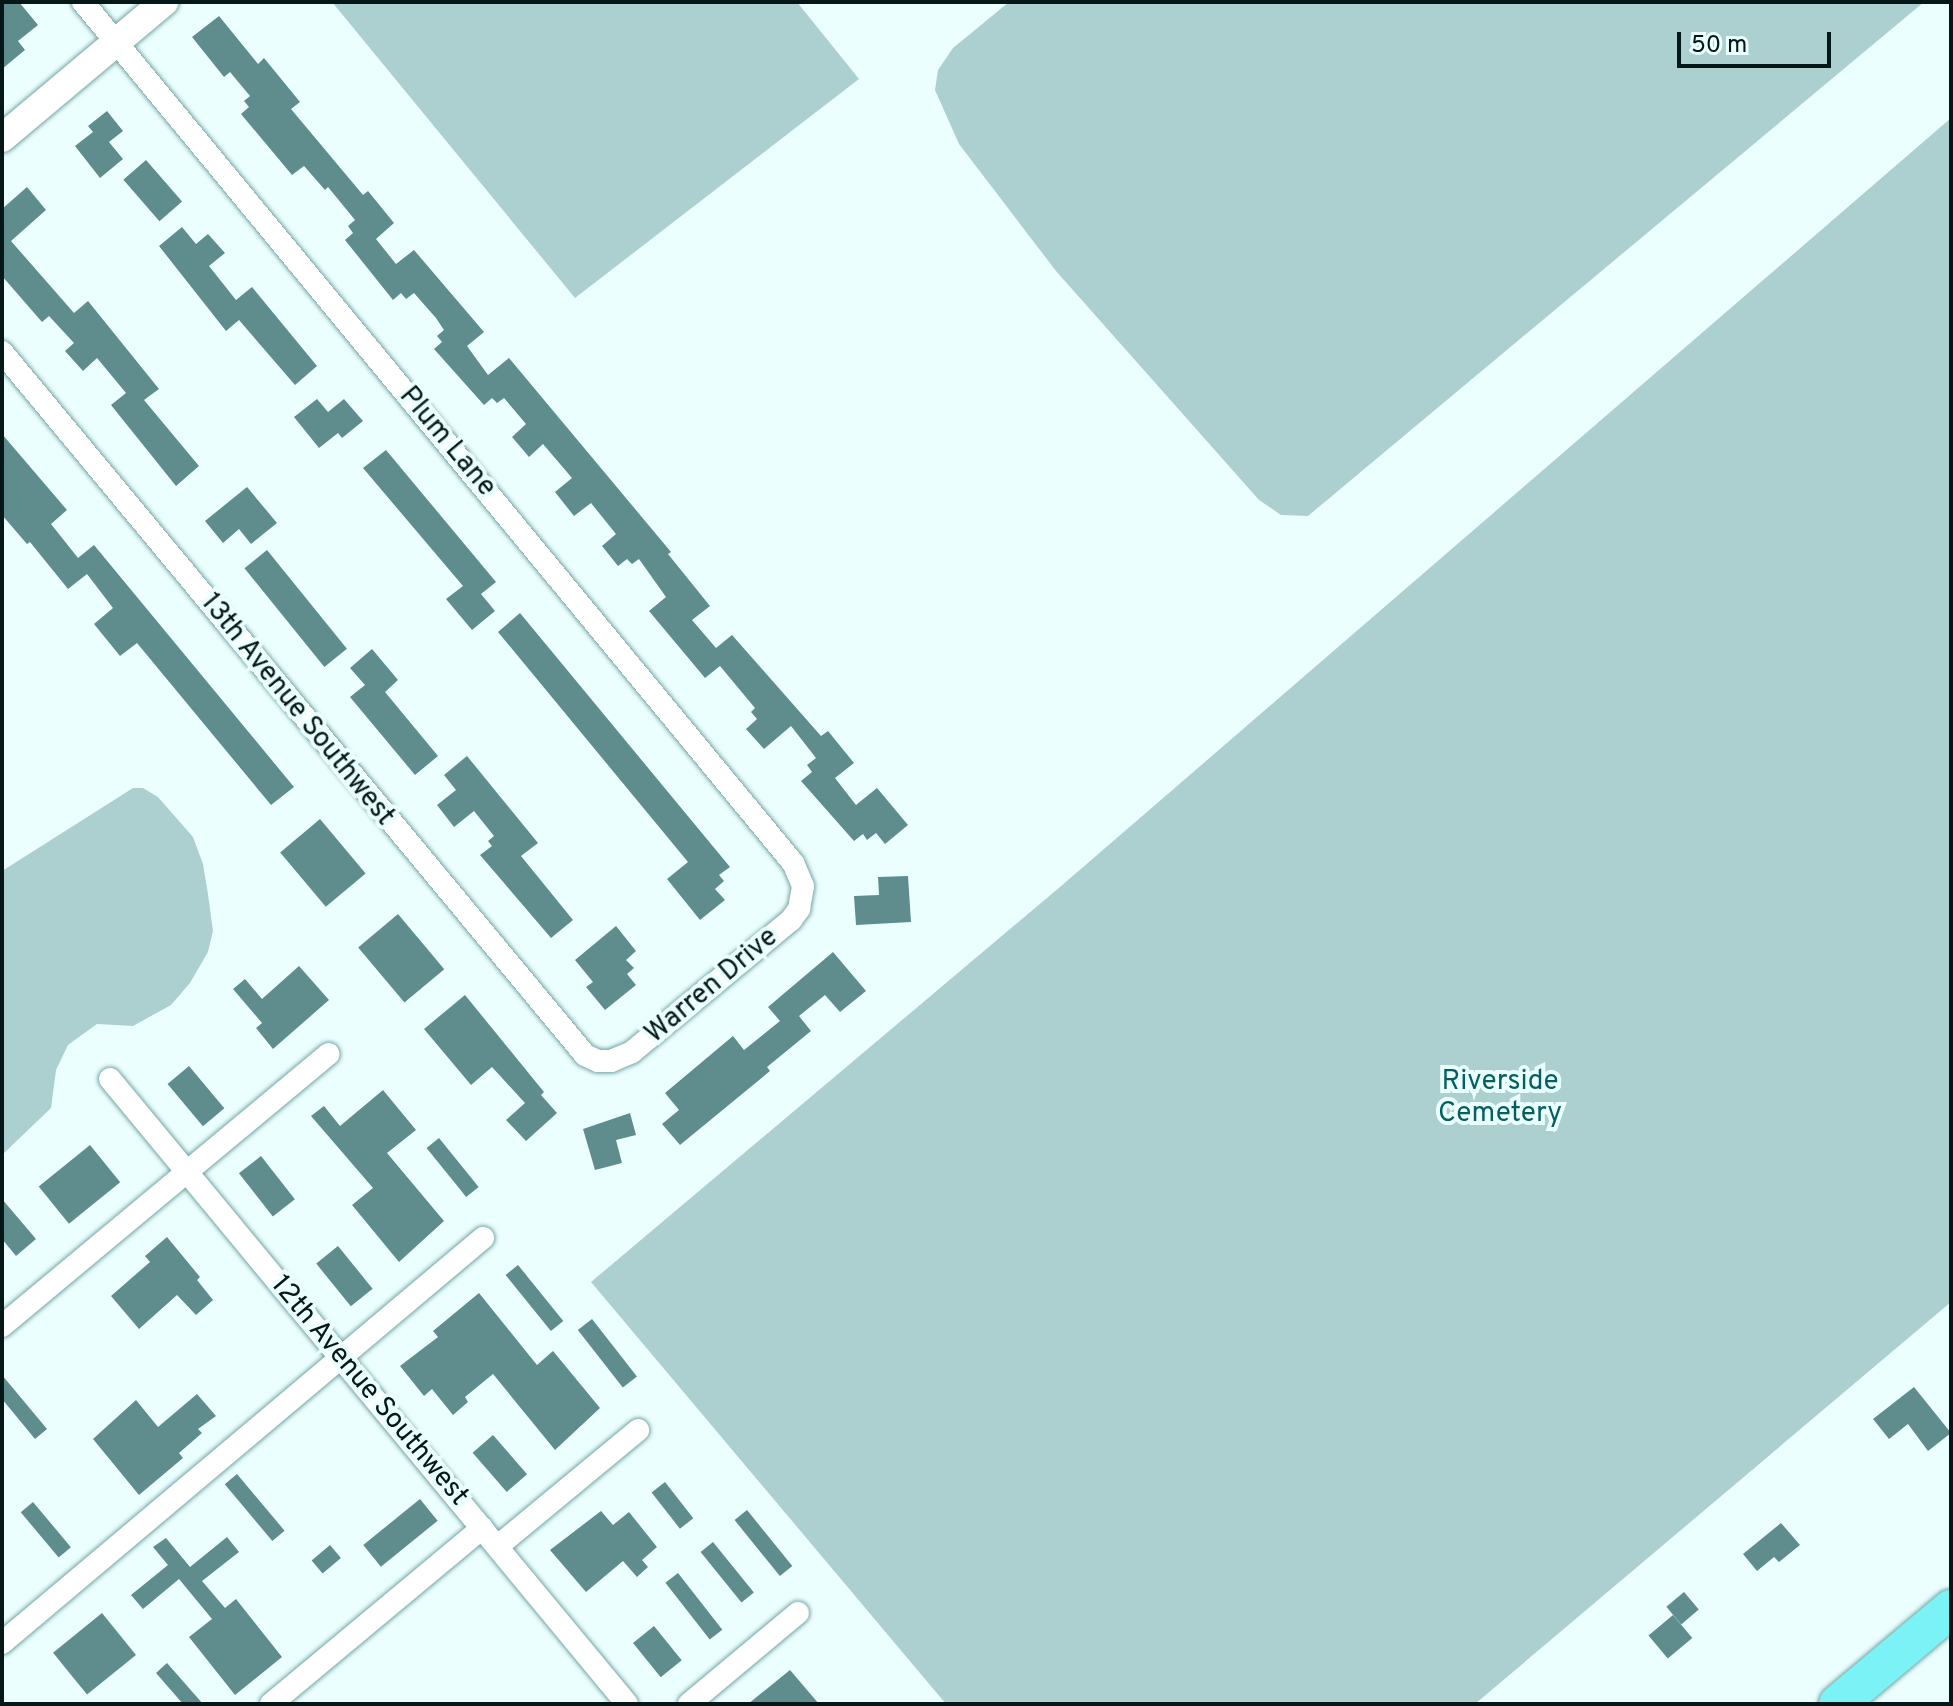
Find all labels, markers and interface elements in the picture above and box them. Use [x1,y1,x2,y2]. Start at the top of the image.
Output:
scale bar [1681,16,1835,66]
text: 50 m [1691,31,1747,61]
street label: Plum Lane [391,380,503,504]
street label: 13th Avenue Southwest [193,587,401,833]
street label: Warren Drive [639,921,785,1051]
park label: Riverside Cemetery [1438,1065,1562,1131]
street label: 12th Avenue Southwest [263,1269,475,1513]

